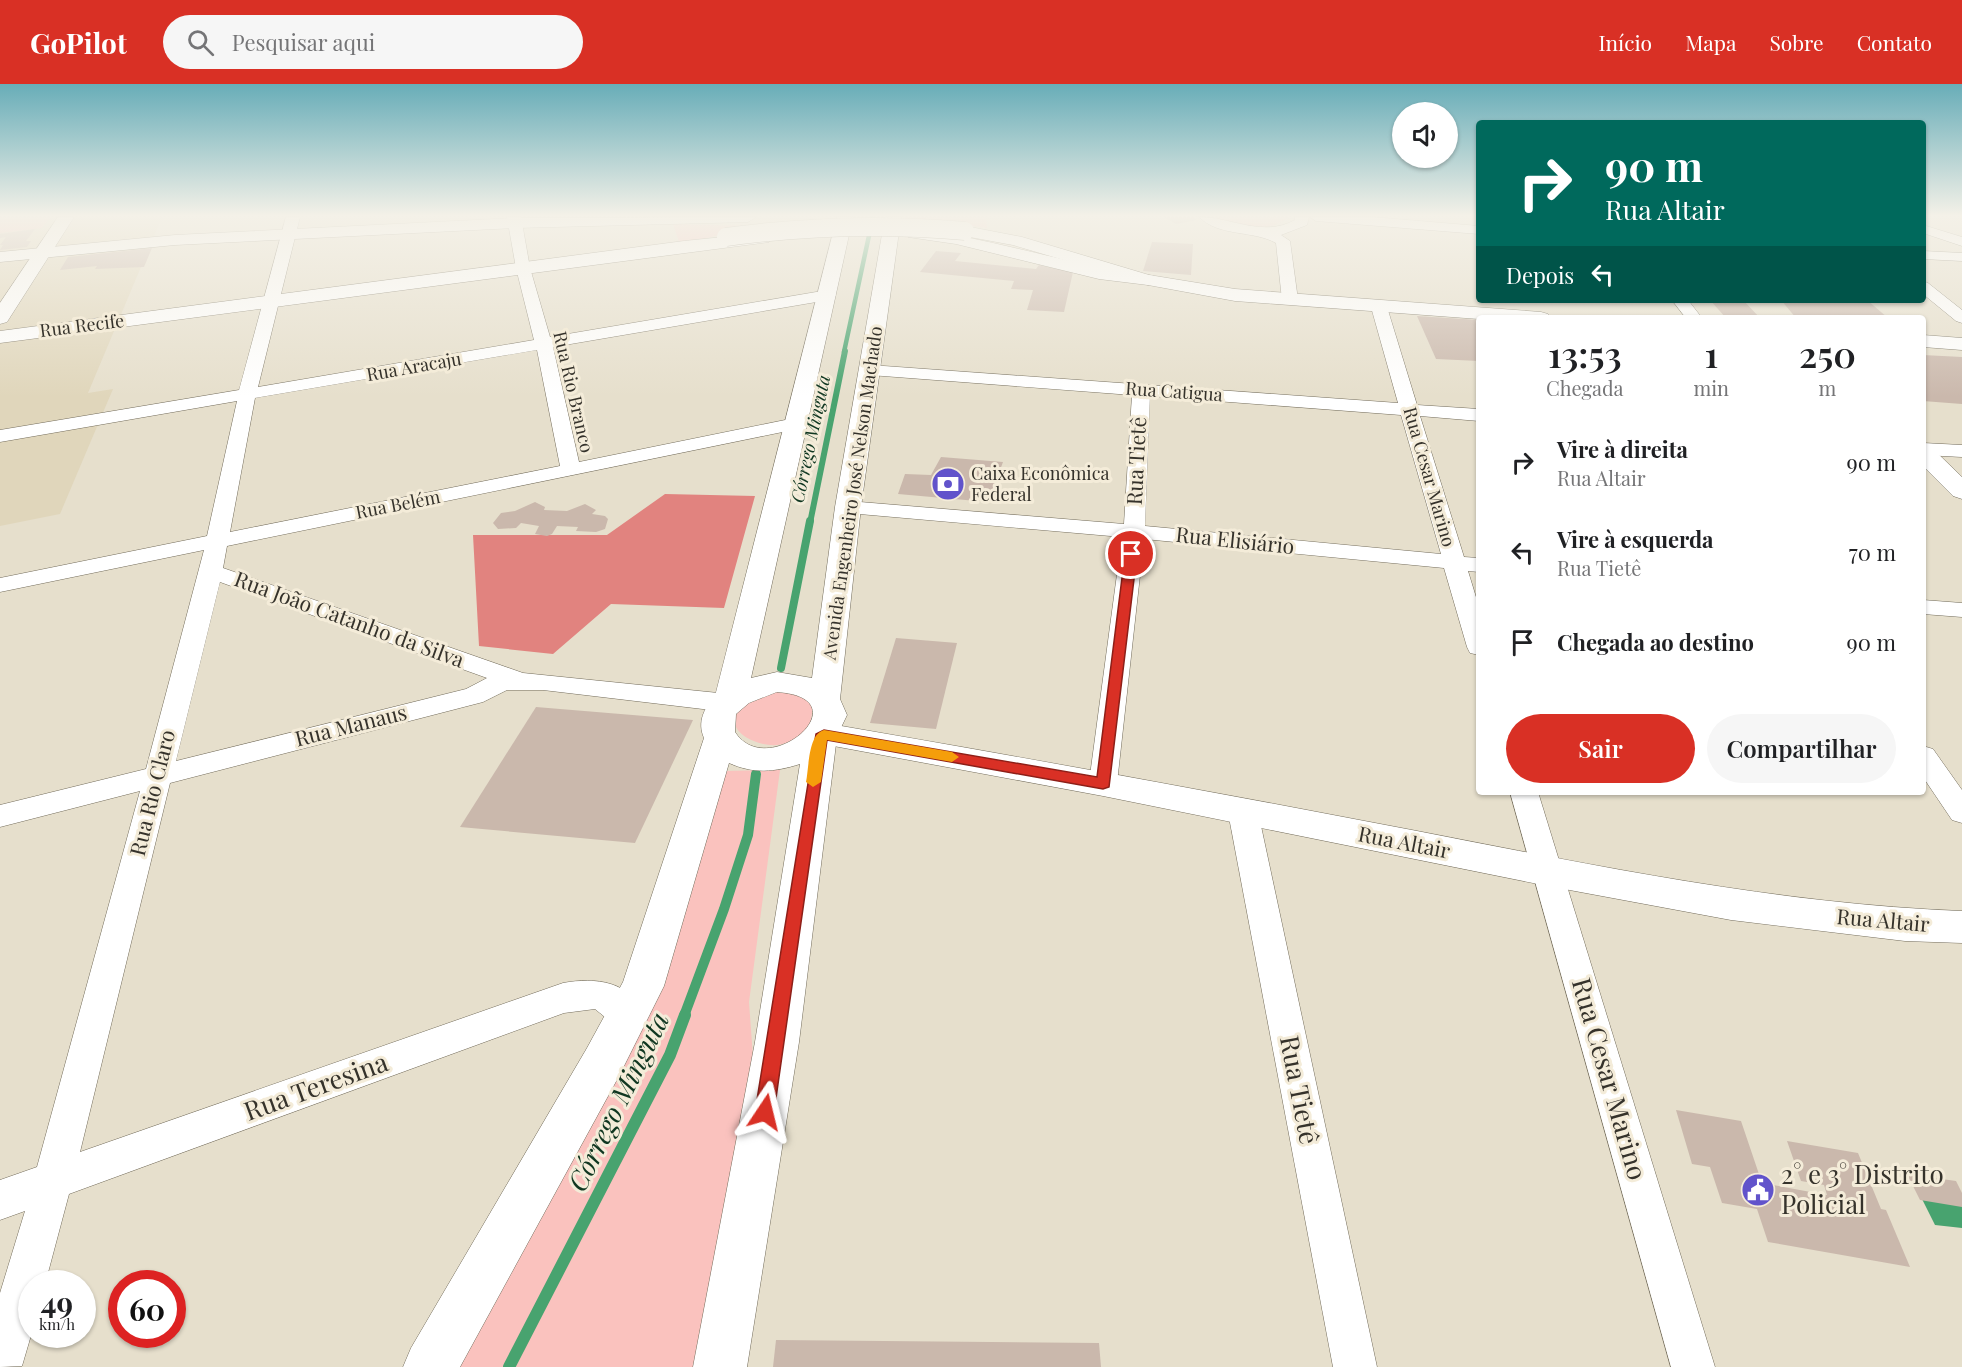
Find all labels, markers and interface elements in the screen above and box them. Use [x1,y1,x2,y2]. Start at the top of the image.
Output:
search box [163,15,583,69]
text: GoPilot [30,24,127,61]
icon: search [184,26,217,59]
text: Pesquisar aqui [232,27,375,57]
text: Início [1598,28,1652,56]
text: Mapa [1685,28,1736,56]
text: Sobre [1769,28,1824,56]
text: Contato [1857,28,1932,56]
map controls [1392,102,1458,168]
button: sound [1392,102,1458,168]
text: 90 m [1605,137,1703,193]
icon: right [1506,144,1584,222]
text: Rua Altair [1605,191,1725,227]
icon: left [1586,258,1619,291]
text: Depois [1506,260,1574,290]
street label: Rua Recife [38,308,125,342]
street label: Avenida Engenheiro José Nelson Machado [817,324,887,662]
street label: Rua Rio Branco [548,329,600,455]
text: 13:53 [1548,329,1622,377]
text: 1 [1704,329,1718,377]
text: 250 [1799,329,1856,377]
street label: Rua Aracaju [364,346,464,386]
water label: Córrego Minguta [785,373,835,505]
text: Chegada [1546,374,1624,401]
text: min [1693,374,1729,401]
text: m [1819,374,1836,401]
street label: Rua Catigua [1125,376,1223,406]
street label: Rua Cesar Marino [1399,404,1461,550]
street label: Rua Tietê [1119,416,1151,506]
text: Vire à direita [1557,434,1688,464]
icon: right [1506,446,1539,479]
text: 90 m [1847,447,1896,477]
place label: Caixa Econômica Federal [971,461,1109,506]
text: Rua Altair [1557,464,1646,491]
bank icon: Caixa Econômica Federal [930,466,966,502]
street label: Rua Belém [353,484,442,524]
street label: Rua Elisiário [1174,519,1296,559]
text: Vire à esquerda [1557,524,1714,554]
pin [1105,528,1156,579]
icon: left [1506,536,1539,569]
icon: arrive [1114,537,1147,570]
text: 70 m [1849,537,1896,567]
text: Rua Tietê [1557,554,1641,581]
street label: Rua João Catanho da Silva [231,563,469,673]
icon: arrive [1506,626,1539,659]
text: Chegada ao destino [1557,627,1754,657]
text: 90 m [1847,627,1896,657]
street label: Rua Manaus [292,697,409,751]
button: Sair [1506,714,1695,783]
button: Compartilhar [1707,714,1896,783]
street label: Rua Rio Claro [122,726,180,859]
street label: Rua Altair [1356,818,1453,864]
street label: Rua Altair [1836,901,1931,937]
street label: Rua Cesar Marino [1565,973,1656,1184]
water label: Córrego Minguta [558,1006,676,1197]
street label: Rua Tietê [1273,1033,1328,1147]
street label: Rua Teresina [239,1043,392,1128]
position arrow [733,1080,797,1144]
place label: 2° e 3° Distrito Policial [1781,1156,1944,1221]
public building icon: 2° e 3° Distrito Policial [1740,1172,1776,1208]
speed limit sign: 60 [108,1270,186,1348]
text: 49 [41,1282,73,1322]
text: km/h [39,1314,75,1334]

